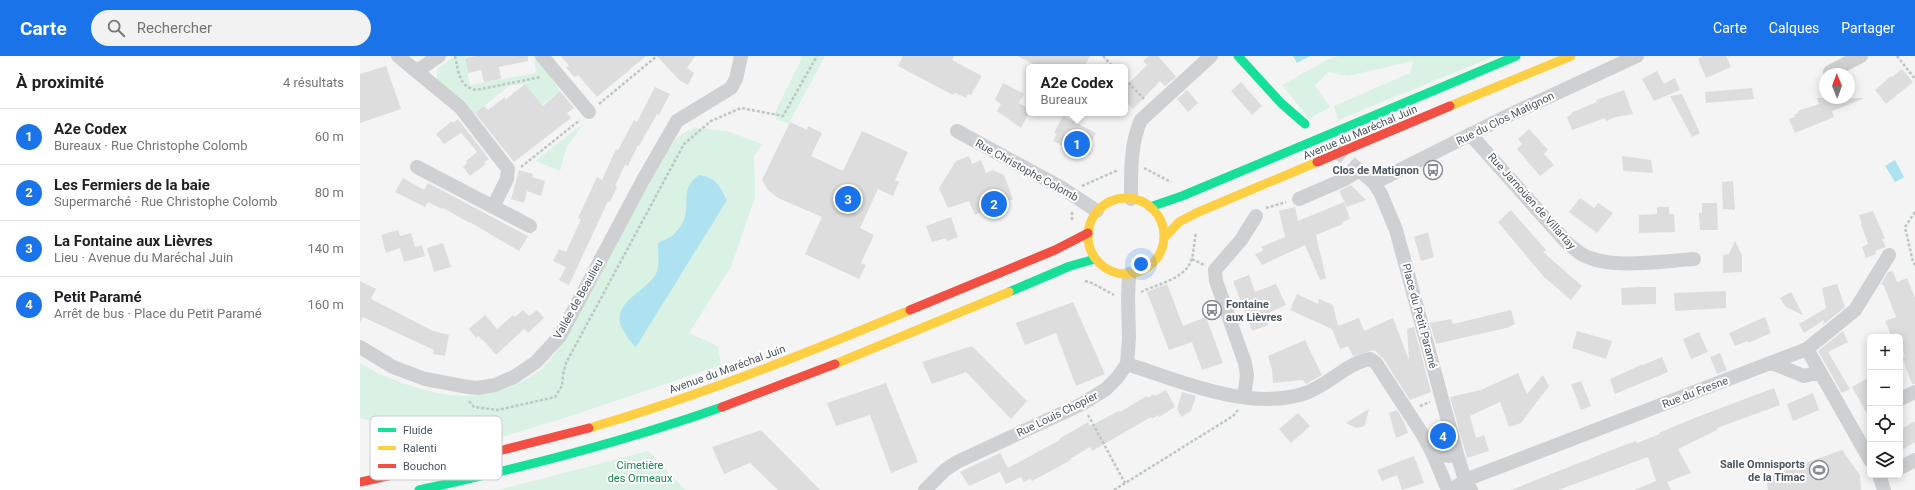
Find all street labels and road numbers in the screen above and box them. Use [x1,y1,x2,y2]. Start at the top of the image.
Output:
street label: Rue du Clos Matignon [1454,89,1556,148]
street label: Avenue du Maréchal Juin [1301,102,1419,162]
street label: Rue Christophe Colomb [973,137,1080,204]
street label: Rue Jarnoüen de Villartay [1485,151,1579,253]
street label: Vallée de Beaulieu [551,257,606,341]
street label: Place du Petit Paramé [1399,262,1440,370]
street label: Avenue du Maréchal Juin [667,342,787,397]
street label: Rue du Fresne [1660,374,1730,411]
street label: Rue Louis Chopier [1015,389,1100,440]

